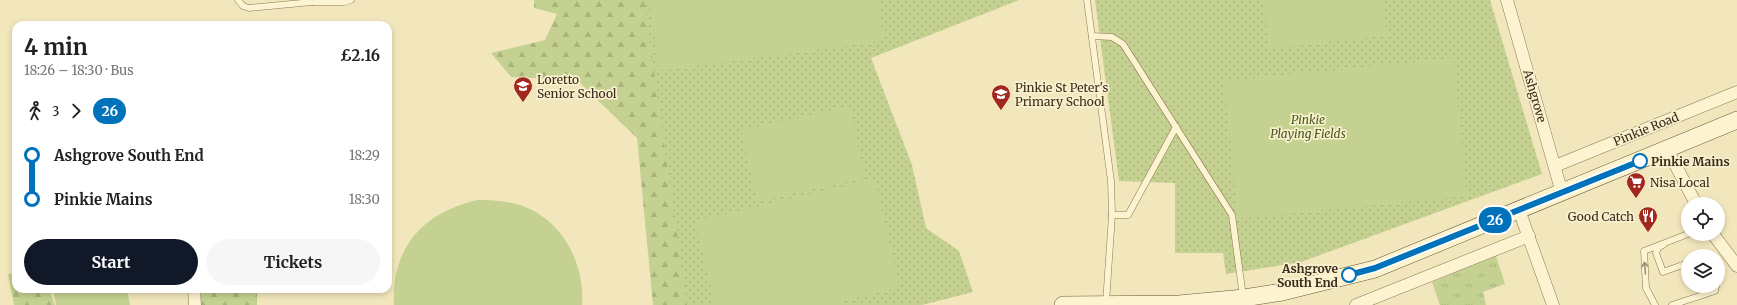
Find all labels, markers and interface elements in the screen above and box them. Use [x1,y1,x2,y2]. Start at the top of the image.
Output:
text: 4 min [24,33,88,61]
text: £2.16 [340,46,380,65]
text: 18:26 – 18:30 · Bus [24,62,134,79]
street label: Ashgrove [1520,67,1550,124]
place label: Loretto Senior School [537,72,617,101]
school or university icon: Loretto Senior School [512,75,534,103]
place label: Pinkie St Peter's Primary School [1015,80,1108,109]
school or university icon: Pinkie St Peter's Primary School [990,83,1012,111]
icon: walk [24,100,46,122]
icon: forward [65,100,87,122]
text: 26 [101,102,118,120]
text: 3 [52,103,59,120]
street label: Pinkie Road [1611,109,1681,149]
park label: Pinkie Playing Fields [1270,112,1346,141]
text: Ashgrove South End [54,146,204,165]
text: 18:29 [349,147,380,164]
marker: Pinkie Mains [1632,153,1648,169]
place label: Pinkie Mains [1651,154,1730,169]
supermarket icon: Nisa Local [1625,171,1647,199]
place label: Nisa Local [1650,175,1710,190]
text: Pinkie Mains [54,190,152,209]
text: 18:30 [349,191,380,208]
map controls [1681,197,1725,293]
button: locate [1681,197,1725,241]
restaurant icon: Good Catch [1637,205,1659,233]
line badge: 26 [1477,207,1513,233]
place label: Good Catch [1568,209,1634,224]
text: 26 [1487,211,1503,229]
button: Start [24,239,198,285]
button: Tickets [206,239,380,285]
button: layers [1681,249,1725,293]
place label: Ashgrove South End [1277,261,1339,290]
one-way arrow [1642,262,1649,275]
marker: Ashgrove South End [1341,267,1357,283]

